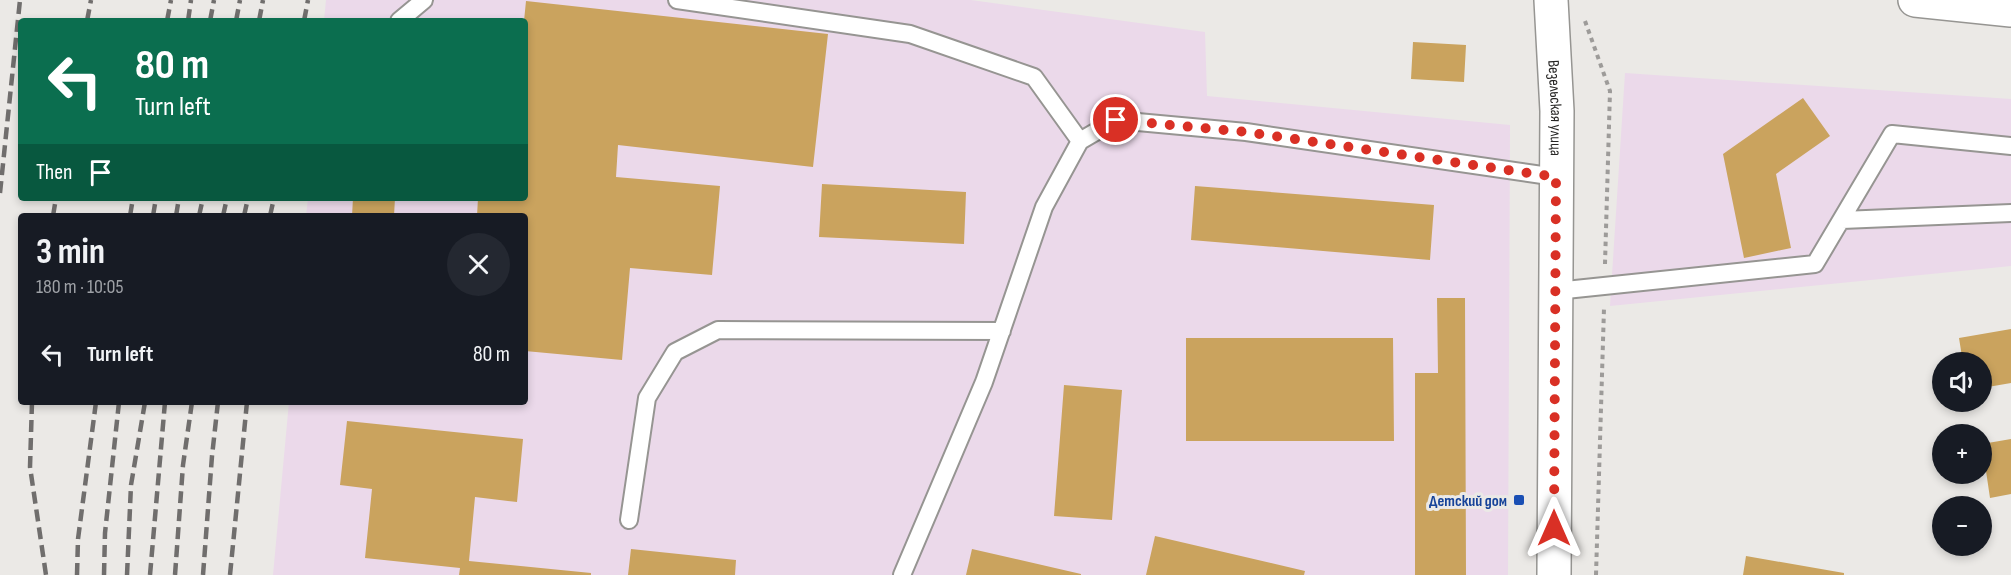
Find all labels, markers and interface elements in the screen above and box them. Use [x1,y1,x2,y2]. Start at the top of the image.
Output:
text: 80 m [135,40,209,91]
icon: left [36,42,114,120]
street label: Везельская улица [1543,59,1565,156]
text: Turn left [135,91,211,123]
pin [1090,94,1141,145]
icon: arrive [1099,103,1132,136]
icon: arrive [84,156,117,189]
text: Then [36,159,72,186]
text: 3 min [36,231,105,274]
button: close [447,233,510,296]
text: 180 m · 10:05 [36,275,123,299]
icon: left [36,338,69,371]
text: Turn left [87,341,153,368]
text: 80 m [473,341,510,368]
map controls [1932,352,1992,556]
button: sound [1932,352,1992,412]
button: + [1932,424,1992,484]
place label: Детский дом [1429,492,1507,511]
marker: Детский дом [1512,493,1526,507]
position arrow [1522,496,1586,560]
button: − [1932,496,1992,556]

